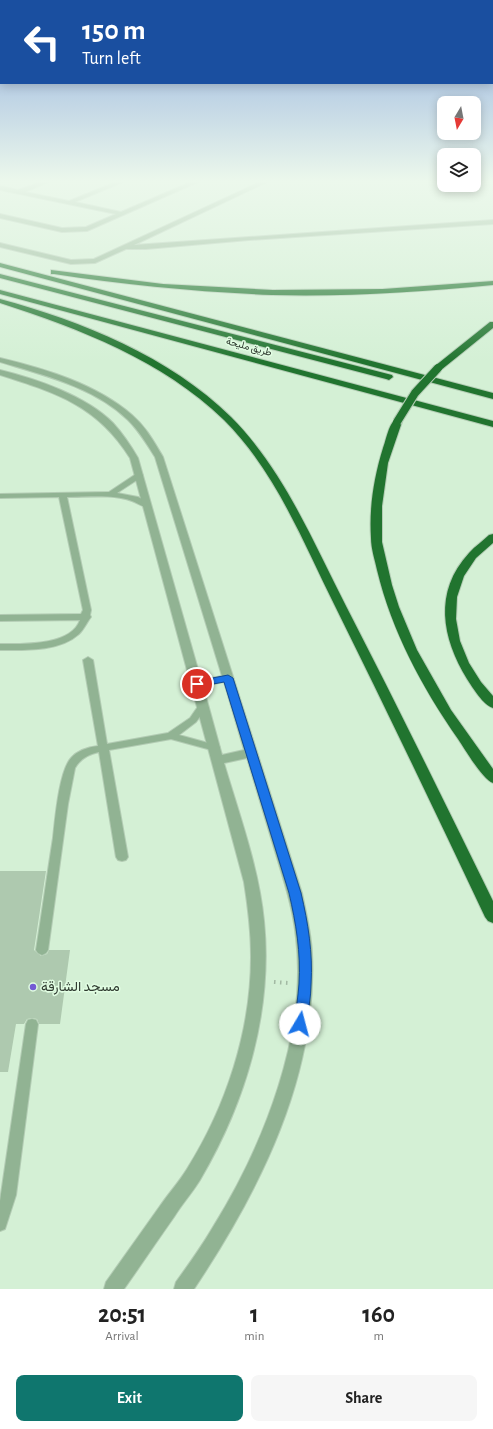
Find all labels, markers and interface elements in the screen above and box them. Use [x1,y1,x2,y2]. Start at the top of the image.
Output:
icon: left [16,16,68,68]
text: 150 m [82,17,146,45]
text: Turn left [82,50,141,68]
north arrow [437,96,481,140]
map controls [437,96,481,192]
button: layers [437,148,481,192]
street label: طريق مليحة [225,336,273,359]
pin [180,667,214,701]
icon: arrive [186,673,208,695]
place label: مسجد الشارقة [41,980,120,995]
marker: مسجد الشارقة [28,982,38,992]
position arrow [279,1003,321,1045]
text: 20:51 [98,1303,146,1327]
text: 1 [250,1303,259,1327]
text: 160 [362,1303,395,1327]
text: Arrival [105,1330,139,1343]
text: min [244,1330,264,1343]
text: m [373,1330,384,1343]
button: Exit [16,1375,243,1421]
button: Share [251,1375,477,1421]

